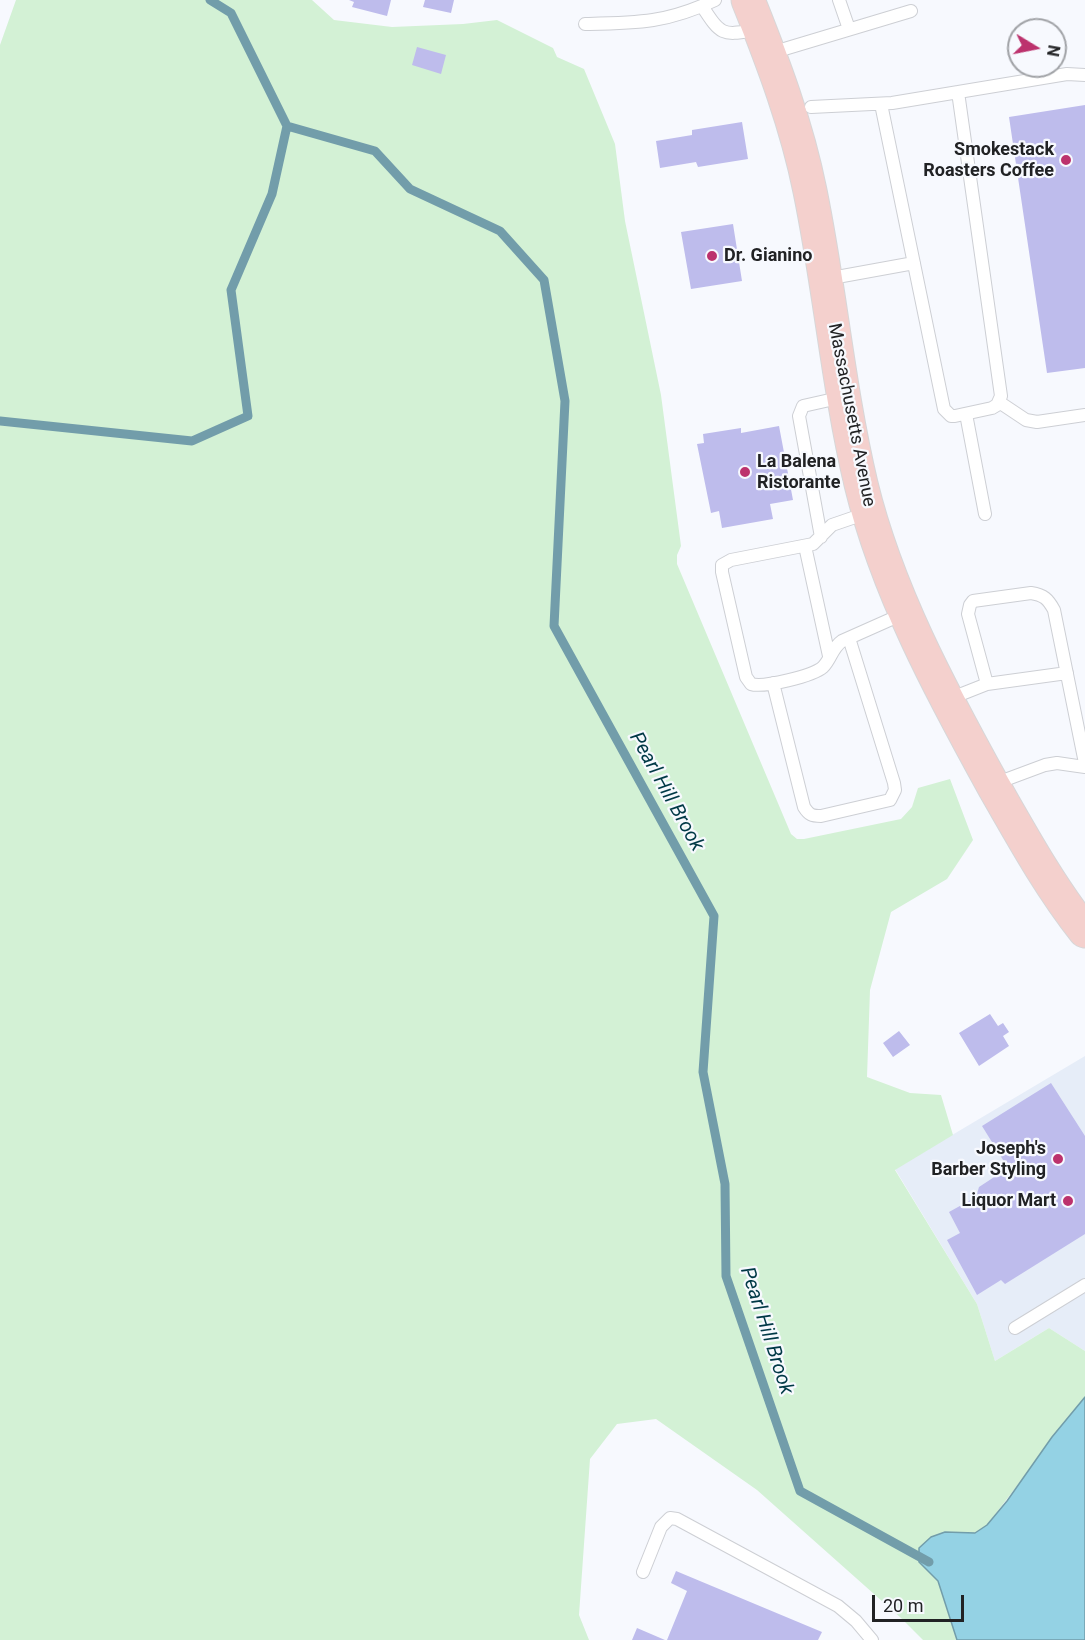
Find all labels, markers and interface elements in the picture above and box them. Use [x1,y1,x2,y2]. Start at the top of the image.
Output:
north arrow [1007,18,1067,78]
text: N [1043,44,1064,58]
place label: Smokestack Roasters Coffee [923,139,1054,182]
marker: Smokestack Roasters Coffee [1059,153,1073,167]
place label: Dr. Gianino [724,245,812,267]
marker: Dr. Gianino [705,249,719,263]
street label: Massachusetts Avenue [823,321,879,509]
place label: La Balena Ristorante [757,451,840,494]
marker: La Balena Ristorante [738,465,752,479]
water label: Pearl Hill Brook [623,728,709,856]
place label: Joseph's Barber Styling [931,1138,1046,1180]
marker: Joseph's Barber Styling [1051,1152,1065,1166]
place label: Liquor Mart [962,1190,1056,1212]
marker: Liquor Mart [1061,1194,1075,1208]
water label: Pearl Hill Brook [734,1264,798,1398]
scale bar [875,1583,966,1621]
text: 20 m [883,1595,923,1616]

